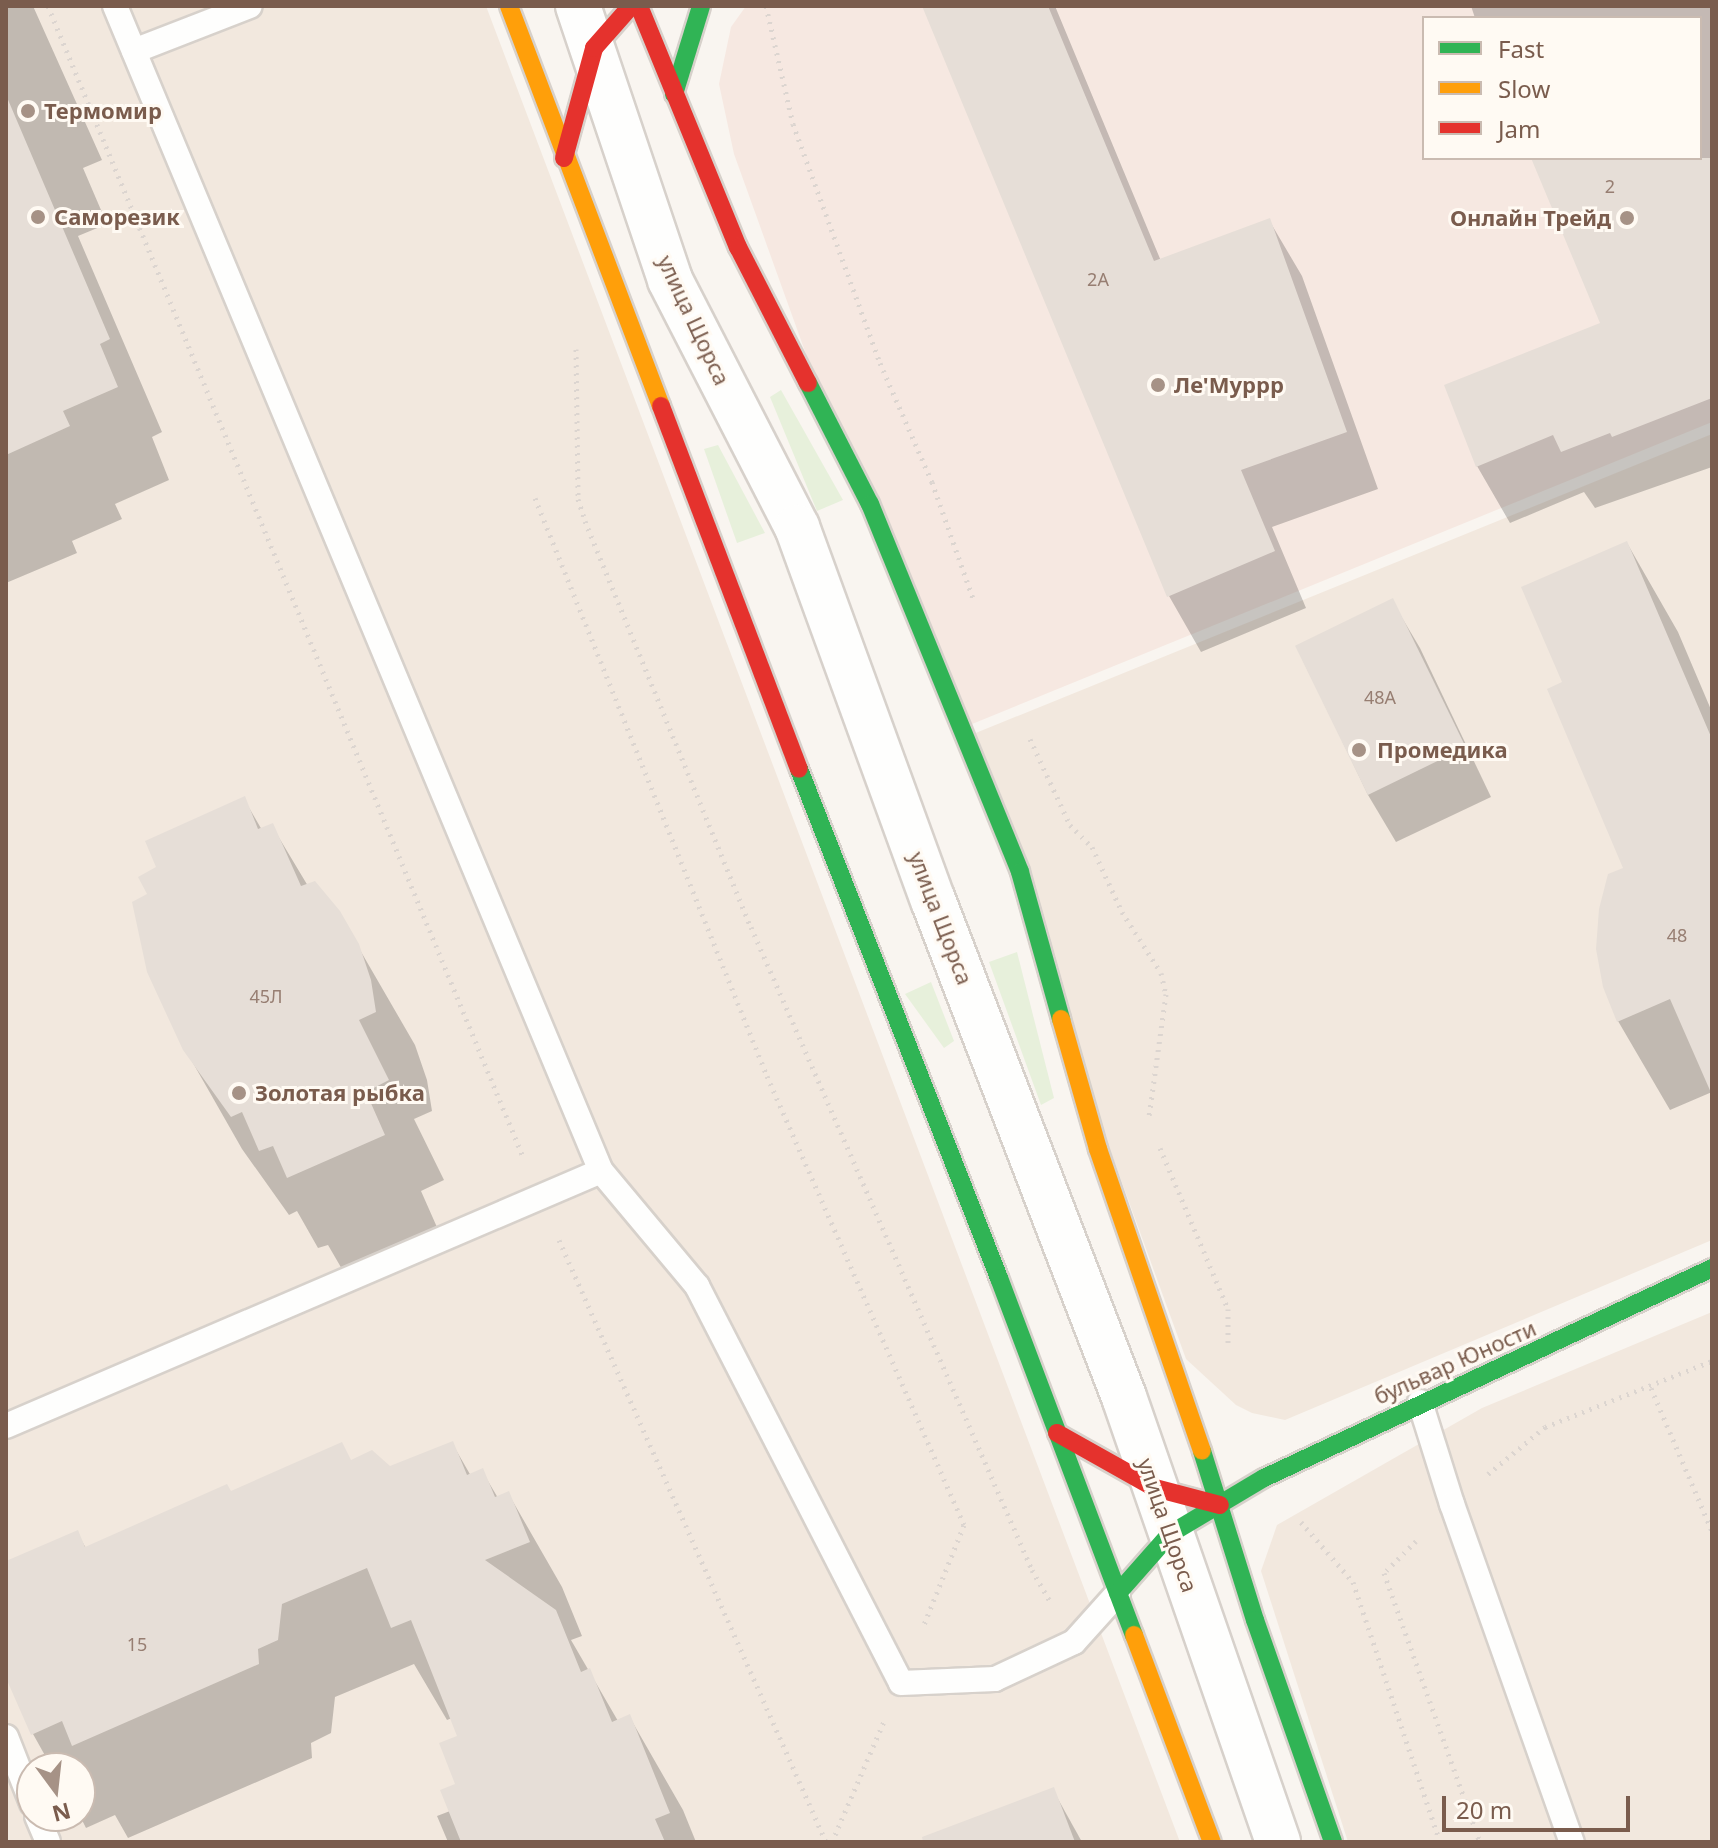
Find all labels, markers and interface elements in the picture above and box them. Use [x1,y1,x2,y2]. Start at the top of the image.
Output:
legend [1422,16,1702,160]
text: Fast [1498,32,1544,65]
text: Slow [1498,72,1550,105]
place label: Термомир [44,98,162,124]
marker: Термомир [19,102,37,120]
text: Jam [1498,112,1540,145]
house number: 2 [1605,175,1615,197]
place label: Саморезик [54,204,180,230]
place label: Онлайн Трейд [1450,205,1611,231]
marker: Саморезик [29,208,47,226]
marker: Онлайн Трейд [1618,209,1636,227]
street label: улица Щорса [652,251,736,389]
house number: 2А [1087,268,1109,290]
place label: Ле'Муррр [1174,372,1284,398]
marker: Ле'Муррр [1149,376,1167,394]
house number: 48А [1364,686,1396,708]
place label: Промедика [1377,737,1508,763]
marker: Промедика [1348,739,1370,761]
street label: улица Щорса [904,848,978,988]
house number: 48 [1667,924,1687,946]
house number: 45Л [249,985,283,1007]
place label: Золотая рыбка [255,1080,425,1106]
marker: Золотая рыбка [230,1084,248,1102]
street label: бульвар Юности [1370,1314,1540,1410]
street label: улица Щорса [1133,1454,1203,1596]
house number: 15 [127,1633,147,1655]
north arrow [16,1752,96,1832]
scale bar [1446,1780,1634,1830]
text: 20 m [1456,1793,1512,1826]
text: N [49,1796,74,1830]

